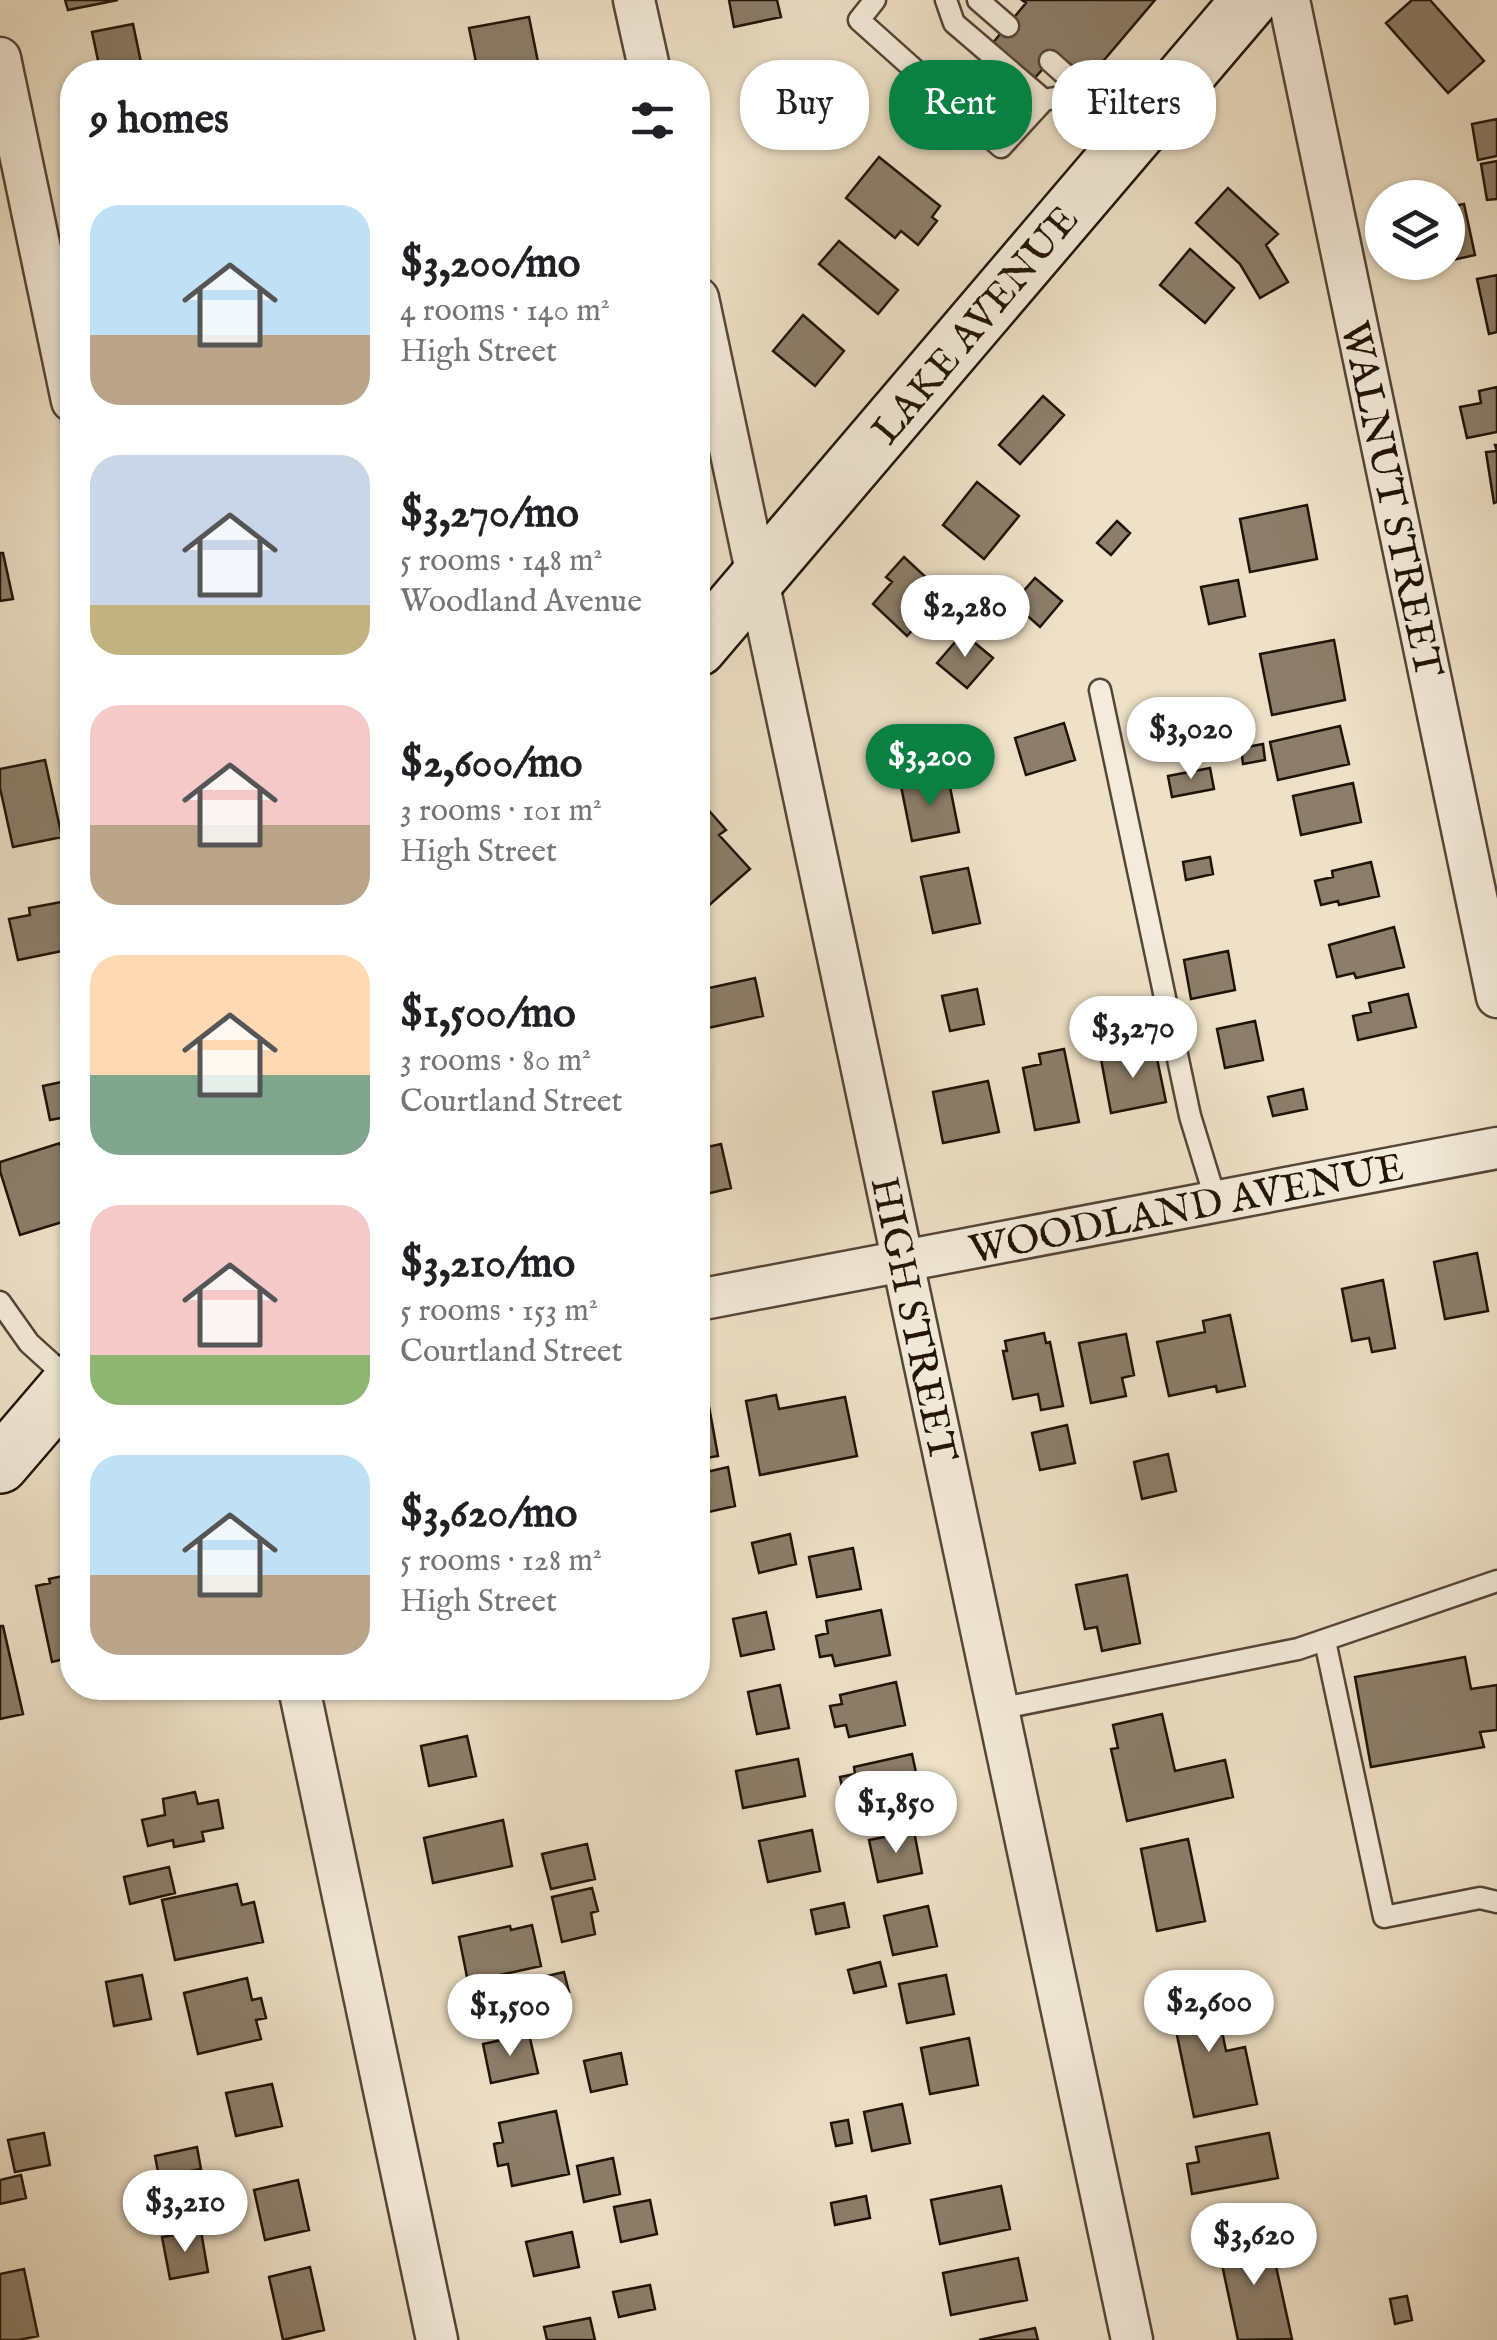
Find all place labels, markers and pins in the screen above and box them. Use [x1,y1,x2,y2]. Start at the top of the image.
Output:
pin: $2,280 [884,575,1046,660]
pin: $3,020 [1110,697,1272,782]
pin: $3,200 [849,724,1011,809]
pin: $3,270 [1052,996,1214,1081]
pin: $1,850 [815,1771,977,1856]
pin: $2,600 [1128,1970,1290,2055]
pin: $1,500 [429,1974,591,2059]
pin: $3,210 [104,2170,266,2255]
pin: $3,620 [1173,2203,1335,2288]

